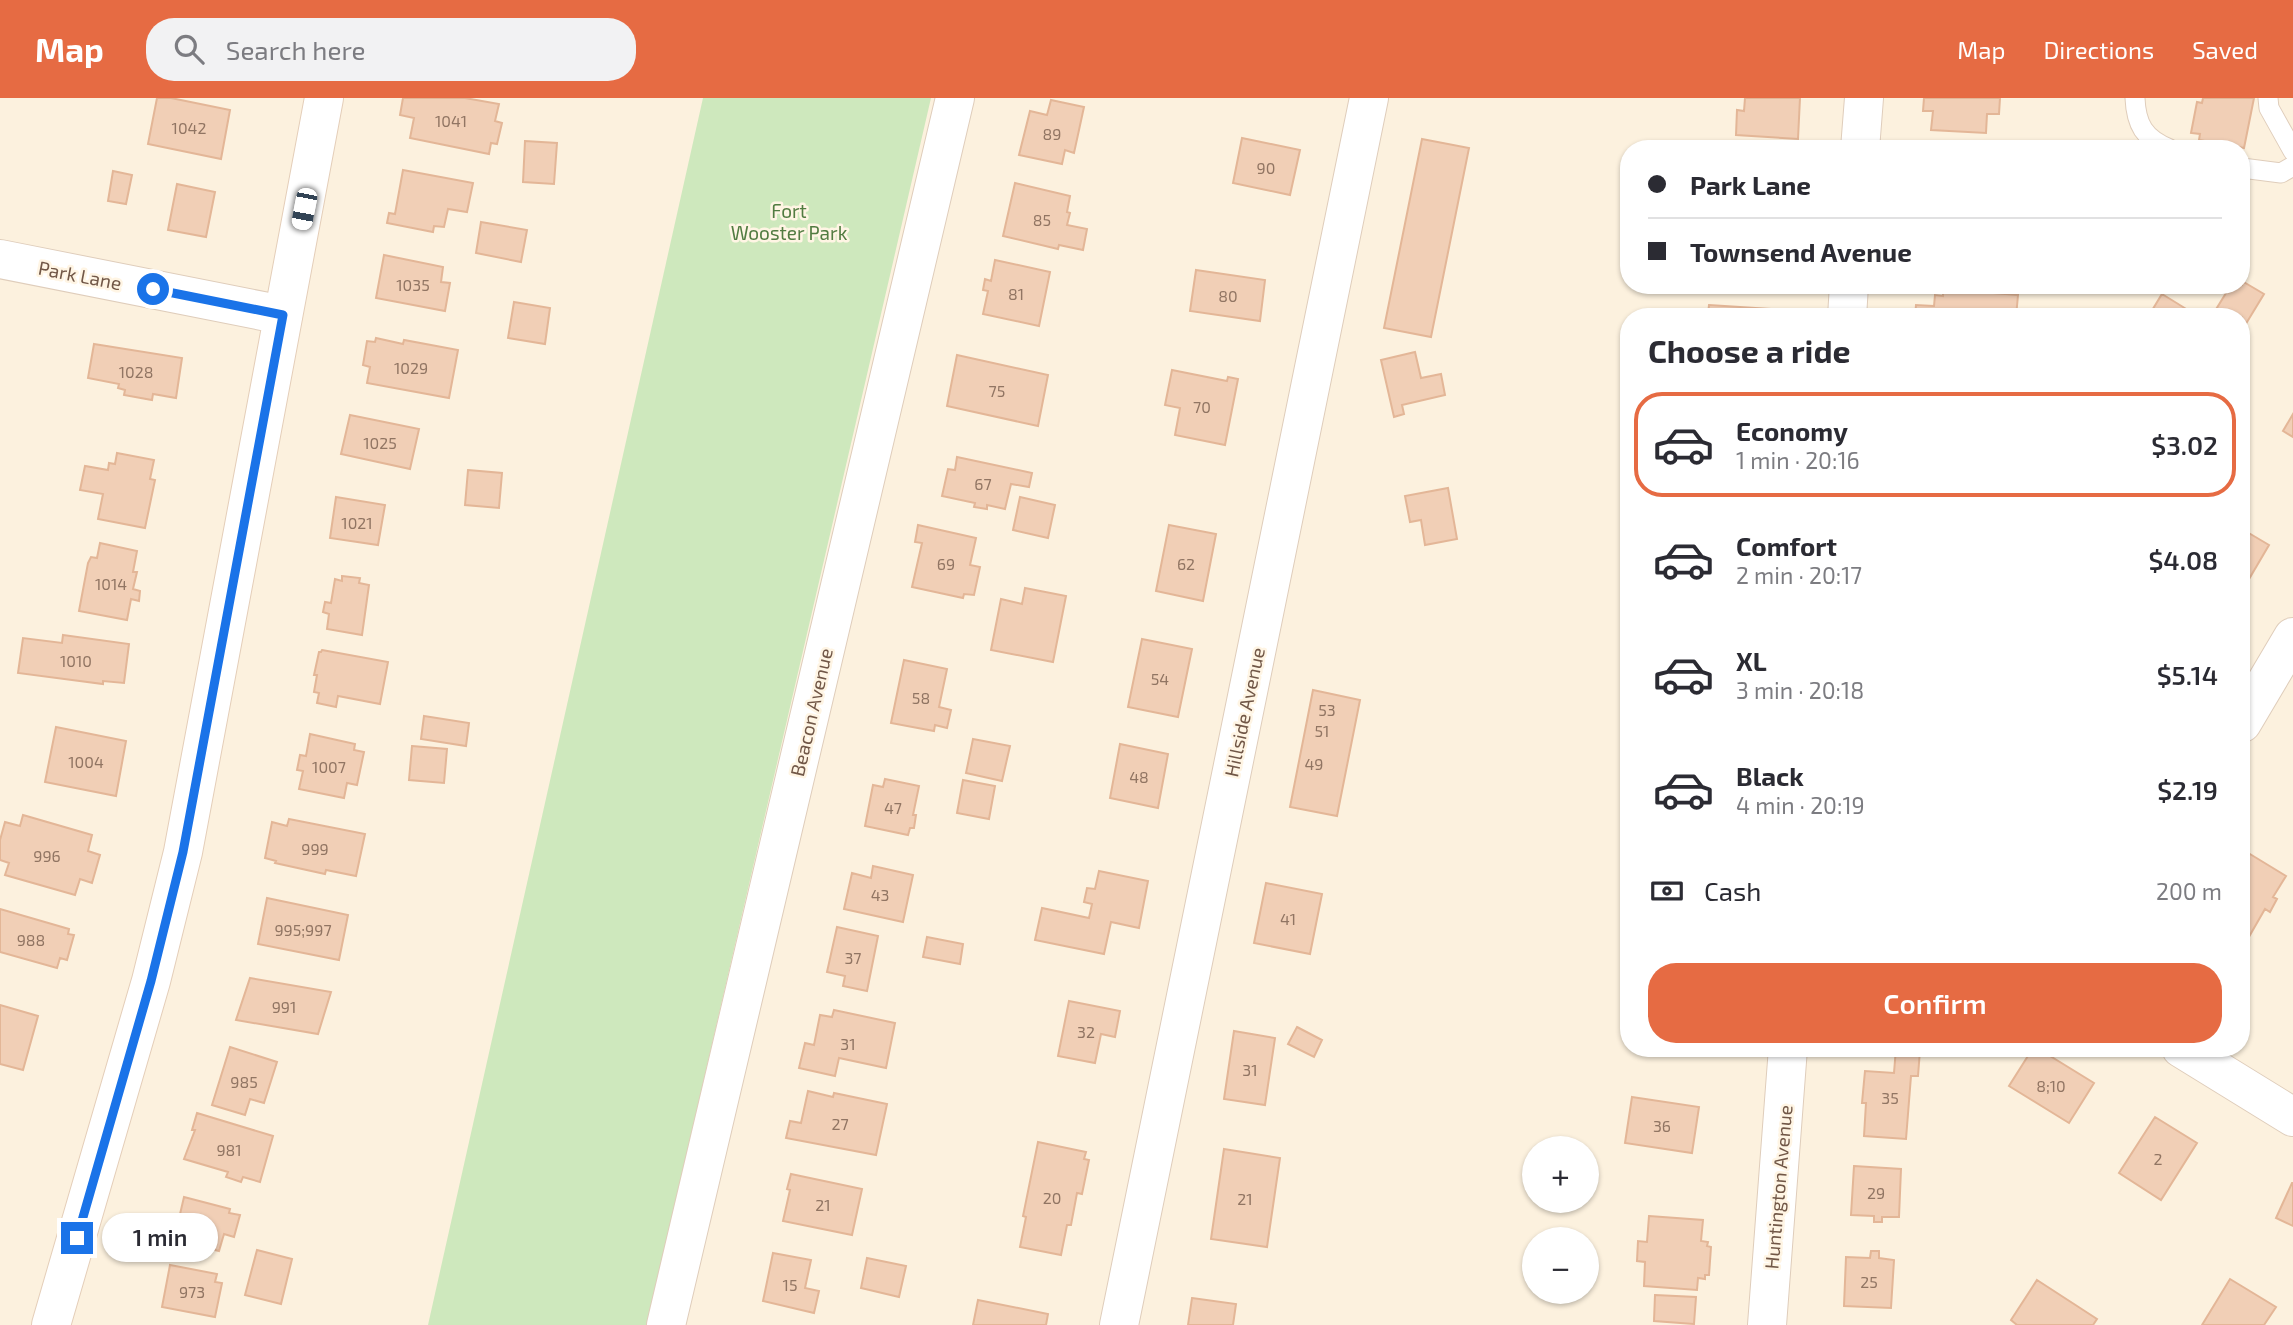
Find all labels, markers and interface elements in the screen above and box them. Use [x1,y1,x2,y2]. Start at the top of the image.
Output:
search box [146,18,636,81]
text: Map [35,29,104,69]
icon: search [170,30,208,68]
text: Search here [226,34,365,65]
text: Map [1957,35,2005,64]
text: Directions [2043,35,2154,64]
text: Saved [2192,35,2258,64]
house number: 1041 [435,111,467,130]
house number: 1042 [172,118,206,137]
house number: 89 [1043,124,1061,143]
house number: 90 [1257,158,1275,177]
text: Park Lane [1690,169,1811,200]
car [290,186,319,232]
park label: Fort Wooster Park [731,199,848,244]
house number: 85 [1033,210,1051,229]
text: Townsend Avenue [1690,236,1912,267]
street label: Park Lane [36,256,124,294]
route start [137,273,169,305]
house number: 1035 [396,275,430,294]
house number: 81 [1008,284,1024,303]
house number: 80 [1218,286,1238,305]
text: Choose a ride [1648,331,1851,369]
house number: 1029 [394,358,428,377]
house number: 1028 [119,362,153,381]
house number: 75 [989,381,1005,400]
house number: 70 [1193,397,1211,416]
icon: car [1652,413,1715,476]
text: Economy [1736,415,1848,446]
text: $3.02 [2151,429,2218,460]
house number: 1025 [363,433,397,452]
text: 1 min · 20:16 [1736,446,1860,474]
house number: 67 [974,474,992,493]
house number: 1021 [341,513,373,532]
icon: car [1652,528,1715,591]
text: Comfort [1736,530,1837,561]
text: $4.08 [2148,544,2218,575]
house number: 69 [937,554,955,573]
house number: 62 [1177,554,1195,573]
text: 2 min · 20:17 [1736,561,1862,589]
house number: 1014 [95,574,127,593]
icon: car [1652,643,1715,706]
street label: Hillside Avenue [1219,645,1269,779]
text: XL [1736,645,1767,676]
street label: Beacon Avenue [785,646,837,778]
house number: 1010 [60,651,92,670]
text: $5.14 [2157,659,2218,690]
house number: 54 [1151,669,1169,688]
text: 3 min · 20:18 [1736,676,1864,704]
house number: 58 [912,688,930,707]
house number: 53 [1318,700,1336,719]
house number: 51 [1315,721,1329,740]
house number: 1004 [68,752,104,771]
house number: 49 [1305,754,1324,773]
house number: 1007 [312,757,346,776]
icon: car [1652,758,1715,821]
text: Black [1736,760,1804,791]
house number: 48 [1129,767,1149,786]
text: $2.19 [2157,774,2218,805]
text: 4 min · 20:19 [1736,791,1865,819]
house number: 47 [884,798,902,817]
house number: 999 [301,839,329,858]
house number: 996 [33,846,61,865]
icon: cash [1648,872,1686,910]
text: Cash [1704,875,1761,906]
text: 200 m [2156,877,2222,905]
house number: 43 [871,885,889,904]
house number: 41 [1280,909,1296,928]
house number: 995;997 [274,920,332,939]
house number: 988 [17,930,45,949]
house number: 37 [844,948,862,967]
button: Confirm [1648,963,2222,1043]
house number: 991 [272,997,296,1016]
house number: 32 [1077,1022,1095,1041]
house number: 31 [840,1034,856,1053]
house number: 31 [1242,1060,1258,1079]
house number: 985 [230,1072,258,1091]
house number: 8;10 [2036,1076,2066,1095]
house number: 35 [1881,1088,1899,1107]
street label: Huntington Avenue [1759,1104,1797,1270]
house number: 27 [831,1114,849,1133]
house number: 36 [1653,1116,1671,1135]
map controls [1522,1136,1599,1304]
button: + [1522,1136,1599,1213]
house number: 981 [216,1140,242,1159]
house number: 2 [2154,1149,2163,1168]
house number: 29 [1867,1183,1885,1202]
house number: 20 [1043,1188,1061,1207]
house number: 21 [1237,1189,1253,1208]
house number: 21 [815,1195,831,1214]
callout: 1 min [102,1214,217,1262]
route end [61,1222,93,1254]
text: 1 min [133,1223,187,1251]
button: − [1522,1227,1599,1304]
house number: 25 [1860,1272,1878,1291]
house number: 15 [783,1275,797,1294]
house number: 973 [179,1282,205,1301]

